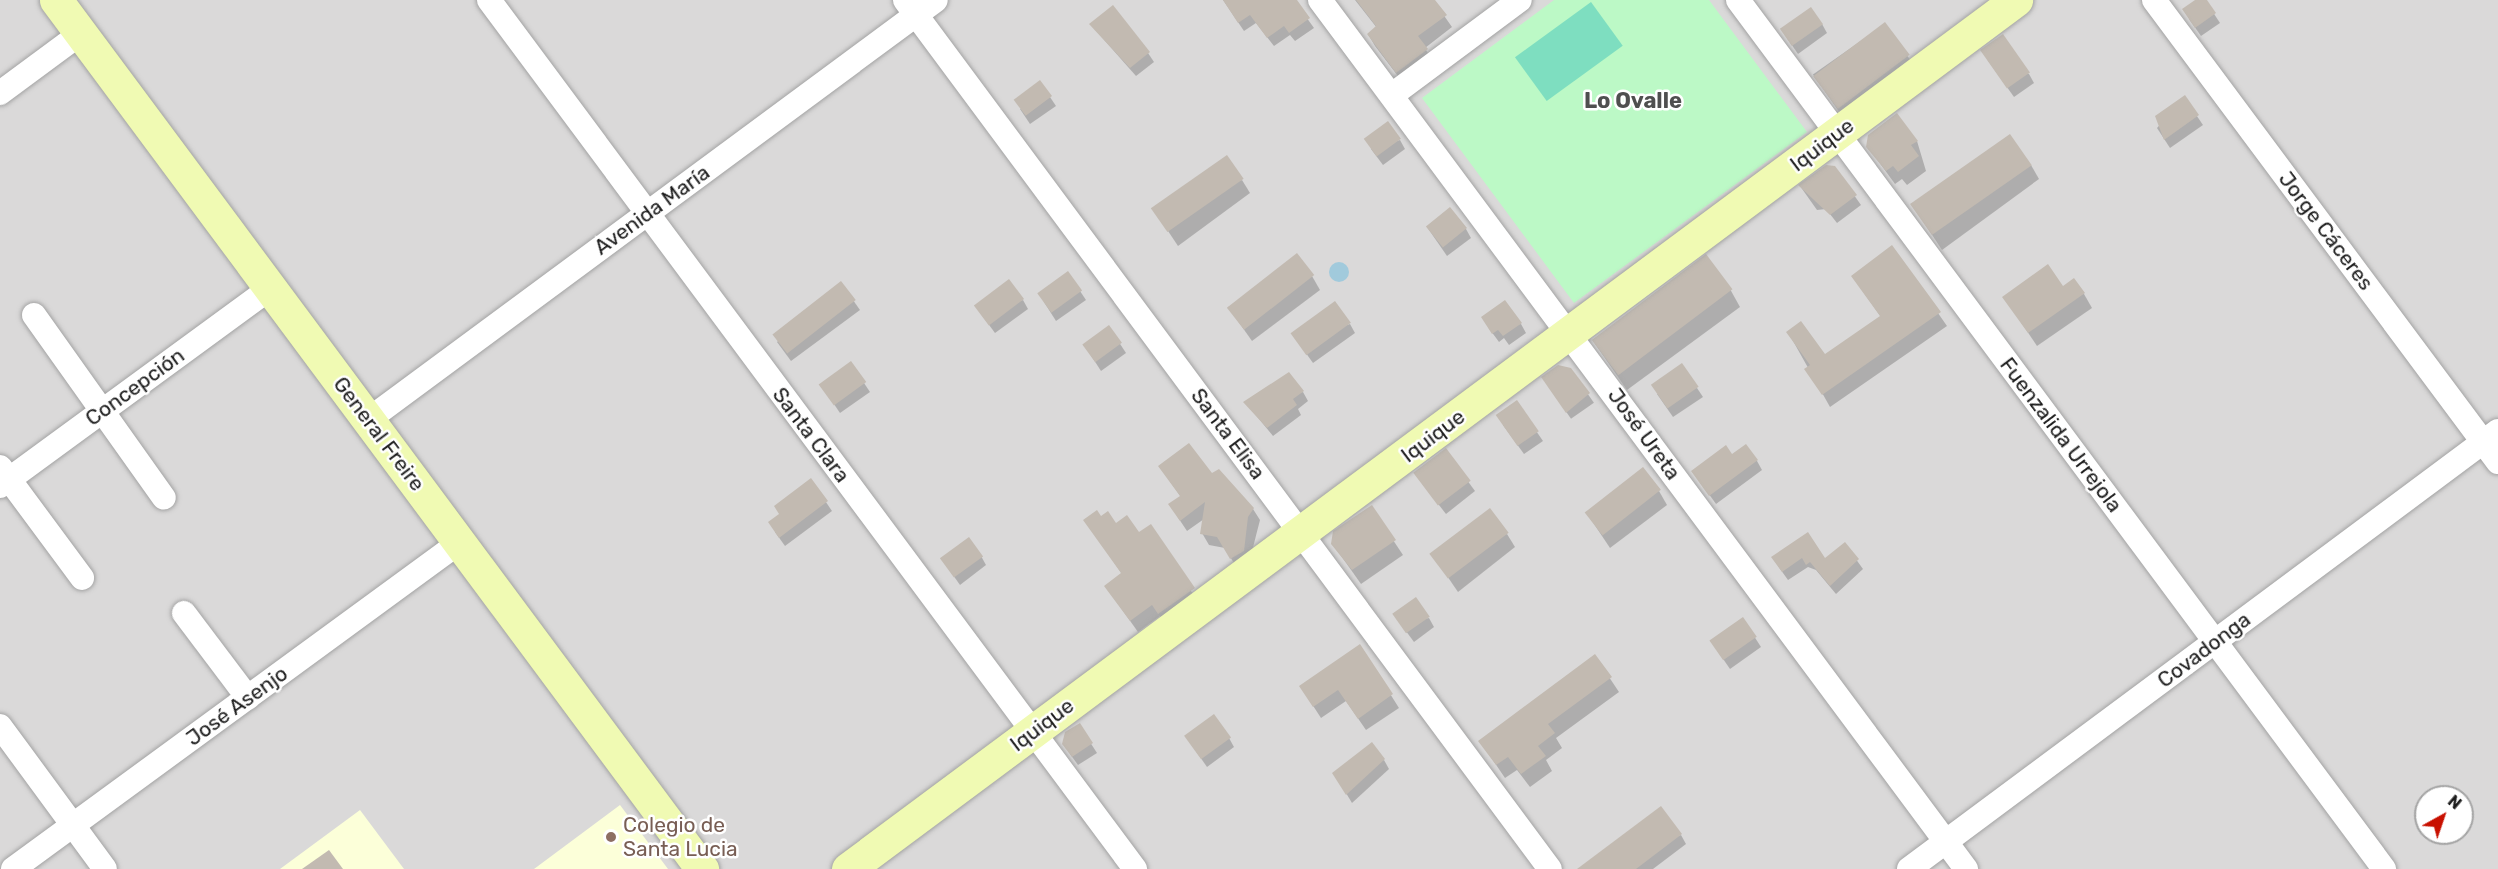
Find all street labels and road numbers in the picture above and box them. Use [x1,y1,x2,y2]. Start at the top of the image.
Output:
street label: Iquique [1785,113,1859,177]
street label: Avenida María [589,160,715,260]
street label: Jorge Cáceres [2273,167,2379,295]
street label: Concepción [81,343,189,431]
street label: Fuenzalida Urrejola [1995,353,2127,517]
street label: General Freire [328,372,430,496]
street label: Santa Clara [767,383,855,487]
street label: José Ureta [1602,383,1686,485]
street label: Santa Elisa [1186,384,1270,484]
street label: Iquique [1396,404,1470,468]
street label: Covadonga [2153,607,2255,693]
street label: José Asenjo [181,661,293,751]
street label: Iquique [1005,693,1079,757]

